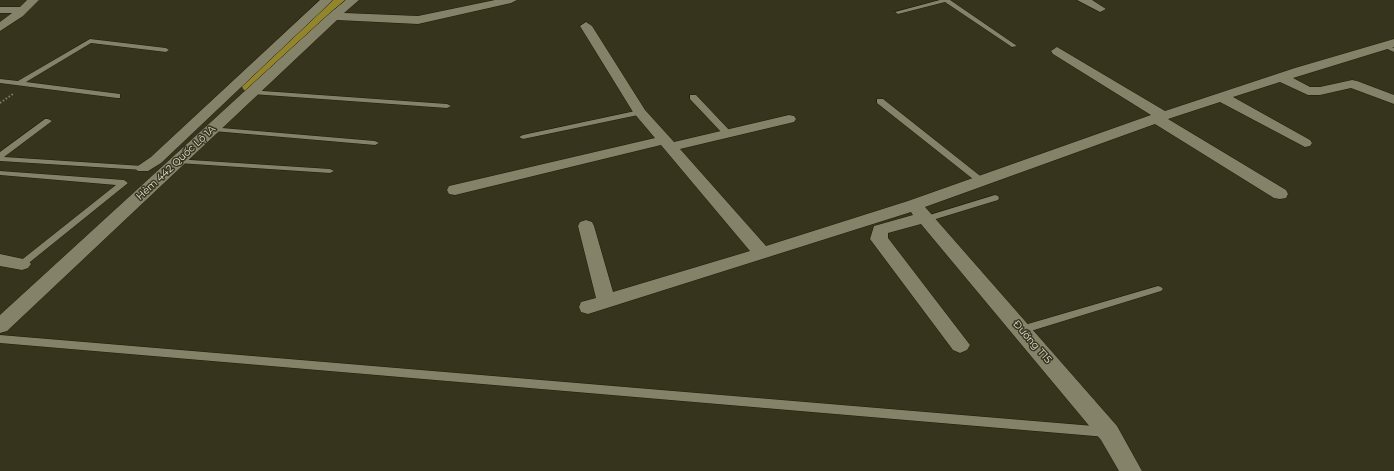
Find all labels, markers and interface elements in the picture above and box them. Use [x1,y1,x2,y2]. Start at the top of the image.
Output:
street label: Hẻm 442 Quốc Lộ 1A [134,123,218,203]
street label: Đường T15 [1010,318,1054,366]

